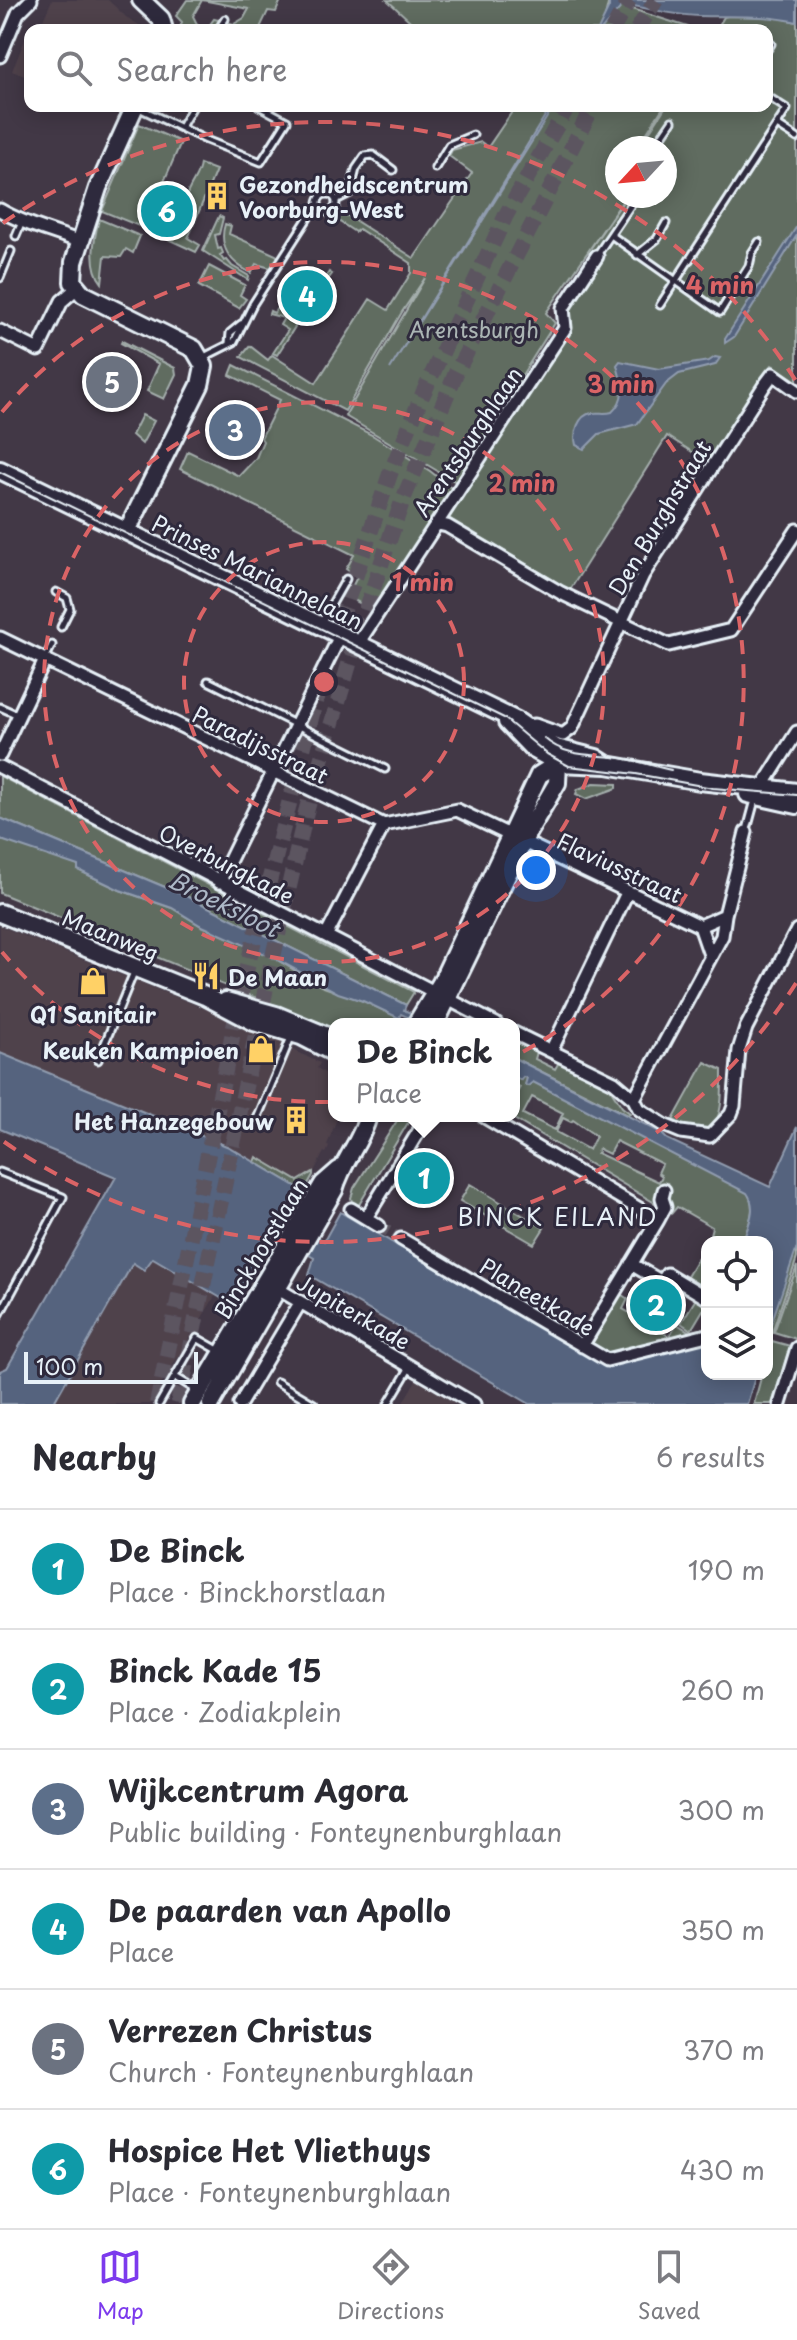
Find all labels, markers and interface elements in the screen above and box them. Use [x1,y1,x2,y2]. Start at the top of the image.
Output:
search box [24,24,773,112]
icon: search [52,46,96,90]
text: Search here [116,46,288,91]
north arrow [605,136,677,208]
place label: Gezondheidscentrum Voorburg-West [239,167,469,225]
pin: 6 [141,181,193,241]
building icon: Gezondheidscentrum Voorburg-West [202,181,232,211]
pin: 4 [281,266,333,326]
text: 4 min [686,266,754,302]
park label: Arentsburgh [409,312,539,345]
pin: 5 [86,352,138,412]
street label: Arentsburghlaan [405,359,529,523]
text: 3 min [587,365,655,401]
pin: 3 [209,400,261,460]
street label: Den Burghstraat [600,433,718,601]
text: 2 min [488,464,556,500]
street label: Prinses Mariannelaan [147,506,369,636]
text: 1 min [392,563,454,599]
centre of rings [310,668,338,696]
street label: Paradijsstraat [187,697,335,791]
street label: Overburgkade [154,815,300,911]
street label: Flaviusstraat [552,824,688,910]
your location [516,850,556,890]
water label: Broeksloot [162,861,289,947]
street label: Maanweg [58,900,164,968]
place label: De Maan [228,960,327,993]
restaurant icon: De Maan [191,961,221,991]
shop icon: Q1 Sanitair [78,966,108,996]
place label: Q1 Sanitair [30,997,157,1030]
popup [328,1018,520,1122]
text: De Binck [356,1028,492,1073]
place label: Keuken Kampioen [42,1033,239,1066]
shop icon: Keuken Kampioen [246,1034,276,1064]
text: Place [356,1073,422,1112]
place label: Het Hanzegebouw [74,1104,274,1137]
building icon: Het Hanzegebouw [281,1105,311,1135]
pin: 1 [398,1148,450,1208]
street label: Binckhorstlaan [205,1171,315,1325]
district label: BINCK EILAND [457,1198,659,1234]
map controls [701,1236,773,1380]
button: locate [701,1236,773,1308]
street label: Planeetkade [474,1249,602,1343]
street label: Jupiterkade [291,1265,417,1357]
pin: 2 [630,1275,682,1335]
button: layers [701,1308,773,1380]
scale bar [24,1348,198,1384]
text: 100 m [36,1349,103,1382]
text: Nearby [32,1430,157,1482]
text: 6 results [656,1437,765,1476]
text: De Binck [108,1527,245,1572]
text: 1 [52,1550,64,1589]
text: 190 m [688,1550,765,1589]
text: Place · Binckhorstlaan [108,1572,386,1611]
text: Binck Kade 15 [108,1647,322,1692]
text: 2 [49,1670,67,1709]
text: 260 m [681,1670,765,1709]
text: Place · Zodiakplein [108,1692,342,1731]
text: Wijkcentrum Agora [108,1767,408,1812]
text: 3 [49,1790,67,1829]
text: 300 m [678,1790,765,1829]
text: Public building · Fonteynenburghlaan [108,1812,562,1851]
text: De paarden van Apollo [108,1887,451,1932]
text: 4 [49,1910,67,1949]
text: 350 m [681,1910,765,1949]
text: Place [108,1932,174,1971]
text: Verrezen Christus [108,2007,372,2052]
text: 5 [50,2030,66,2069]
text: 370 m [683,2030,765,2069]
text: Church · Fonteynenburghlaan [108,2052,474,2091]
text: Hospice Het Vliethuys [108,2127,431,2172]
text: 6 [49,2150,67,2189]
text: 430 m [680,2150,765,2189]
text: Place · Fonteynenburghlaan [108,2172,451,2211]
tab: Map [97,2245,144,2326]
tab: Directions [337,2245,444,2326]
tab: Saved [638,2245,700,2326]

